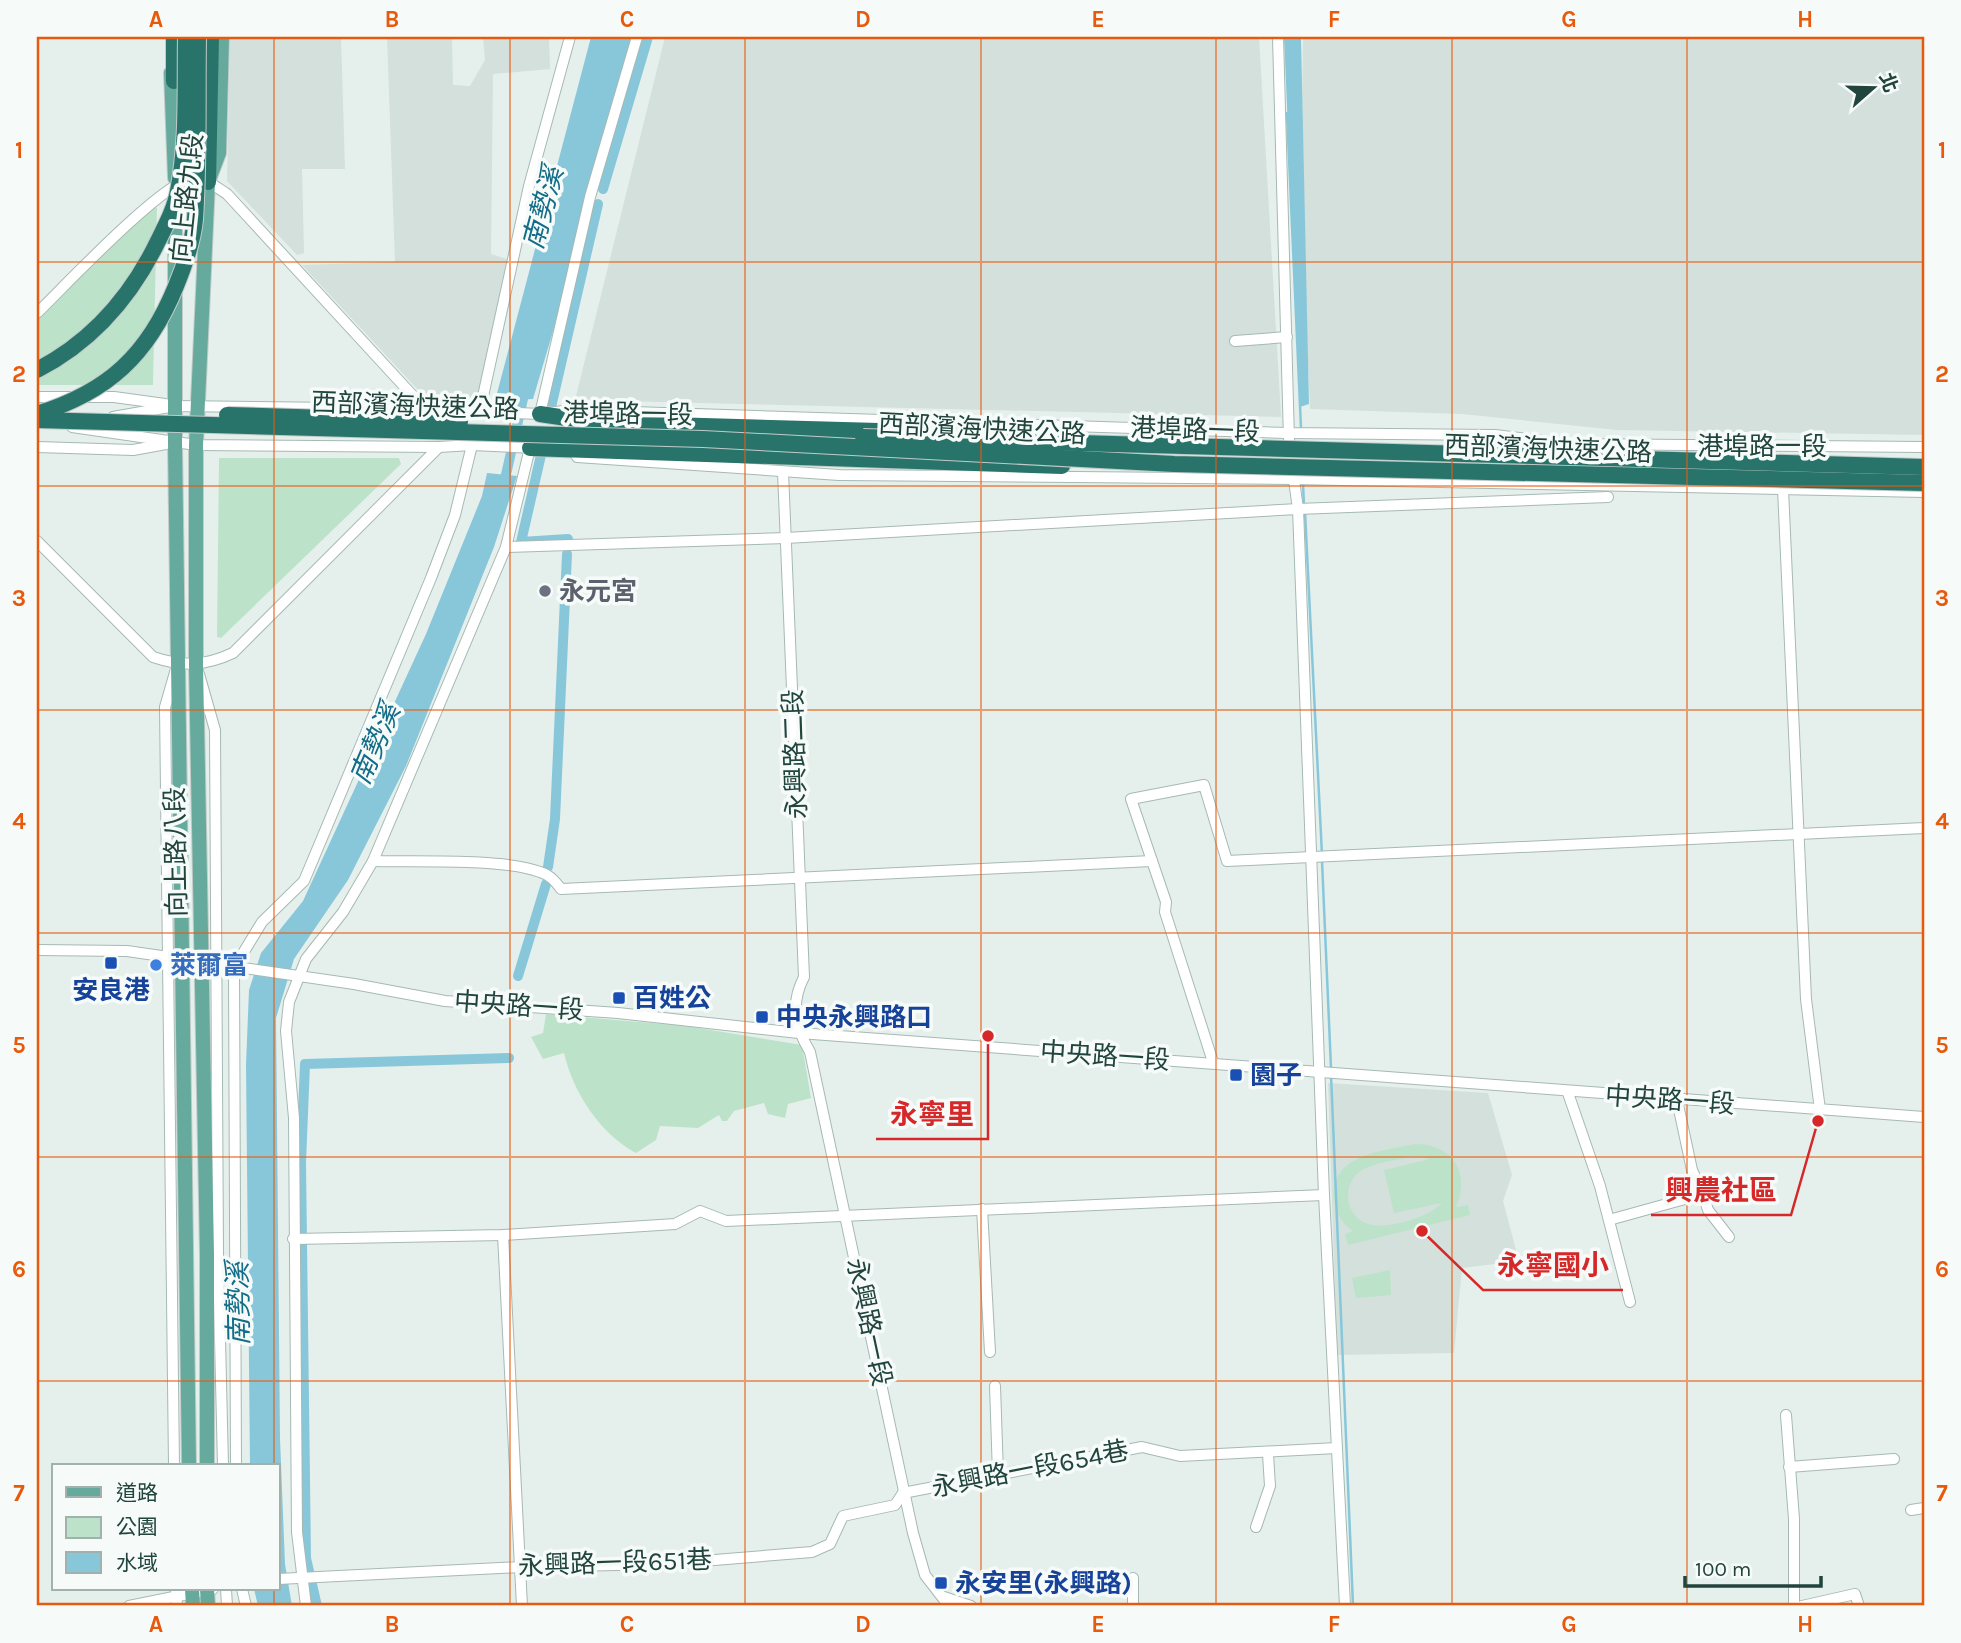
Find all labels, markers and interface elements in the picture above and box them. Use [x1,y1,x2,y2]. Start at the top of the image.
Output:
text: A [149,6,163,33]
text: B [385,6,399,33]
text: C [620,6,634,33]
text: D [855,6,871,33]
text: E [1091,6,1105,33]
text: F [1328,6,1340,33]
text: G [1561,6,1577,33]
text: H [1797,6,1813,33]
north arrow [1839,52,1909,122]
text: 北 [1874,70,1902,95]
street label: 向上路九段 [165,132,209,264]
text: 1 [15,137,23,164]
text: 1 [1938,137,1946,164]
water label: 南勢溪 [516,159,571,253]
text: 2 [12,361,26,388]
text: 2 [1935,361,1949,388]
street label: 西部濱海快速公路 [311,387,519,425]
street label: 港埠路一段 [563,397,693,431]
street label: 西部濱海快速公路 [877,408,1087,450]
street label: 港埠路一段 [1129,412,1261,448]
street label: 西部濱海快速公路 [1444,430,1652,468]
street label: 港埠路一段 [1697,431,1827,462]
place label: 永元宮 [559,576,637,607]
marker: 永元宮 [537,583,553,599]
text: 3 [12,585,26,612]
text: 3 [1935,585,1949,612]
street label: 永興路二段 [777,688,813,820]
water label: 南勢溪 [343,695,408,789]
street label: 向上路八段 [159,787,193,917]
text: 4 [12,808,26,835]
text: 4 [1935,808,1949,835]
place label: 萊爾富 [170,950,248,981]
marker: 安良港 [103,955,119,971]
marker: 萊爾富 [148,957,164,973]
place label: 安良港 [72,975,150,1006]
place label: 百姓公 [633,983,711,1014]
street label: 中央路一段 [453,986,585,1026]
marker: 百姓公 [611,990,627,1006]
place label: 中央永興路口 [776,1002,932,1033]
marker: 中央永興路口 [754,1009,770,1025]
text: 5 [12,1032,26,1059]
text: 5 [1935,1032,1949,1059]
street label: 中央路一段 [1039,1036,1171,1076]
place label: 園子 [1250,1060,1302,1091]
marker: 園子 [1228,1067,1244,1083]
street label: 中央路一段 [1604,1080,1736,1120]
callout: 永寧里 [876,1090,988,1139]
text: 永寧里 [890,1098,974,1131]
callout: 興農社區 [1651,1166,1791,1215]
text: 興農社區 [1665,1174,1777,1207]
callout: 永寧國小 [1483,1241,1623,1290]
text: 永寧國小 [1497,1249,1609,1282]
street label: 永興路一段 [840,1255,898,1389]
text: 6 [12,1256,26,1283]
text: 6 [1935,1256,1949,1283]
water label: 南勢溪 [221,1258,255,1346]
street label: 永興路一段654巷 [929,1435,1131,1503]
legend [52,1464,280,1590]
text: 7 [13,1480,25,1507]
text: 7 [1936,1480,1948,1507]
text: 道路 [116,1481,158,1505]
text: 公園 [116,1515,158,1539]
street label: 永興路一段651巷 [517,1544,713,1582]
scale bar [1685,1545,1821,1589]
text: 水域 [116,1551,158,1575]
text: 100 m [1695,1557,1752,1581]
place label: 永安里(永興路) [955,1568,1132,1599]
marker: 永安里(永興路) [933,1575,949,1591]
text: A [149,1611,163,1638]
text: B [385,1611,399,1638]
text: C [620,1611,634,1638]
text: D [855,1611,871,1638]
text: E [1091,1611,1105,1638]
text: F [1328,1611,1340,1638]
text: G [1561,1611,1577,1638]
text: H [1797,1611,1813,1638]

